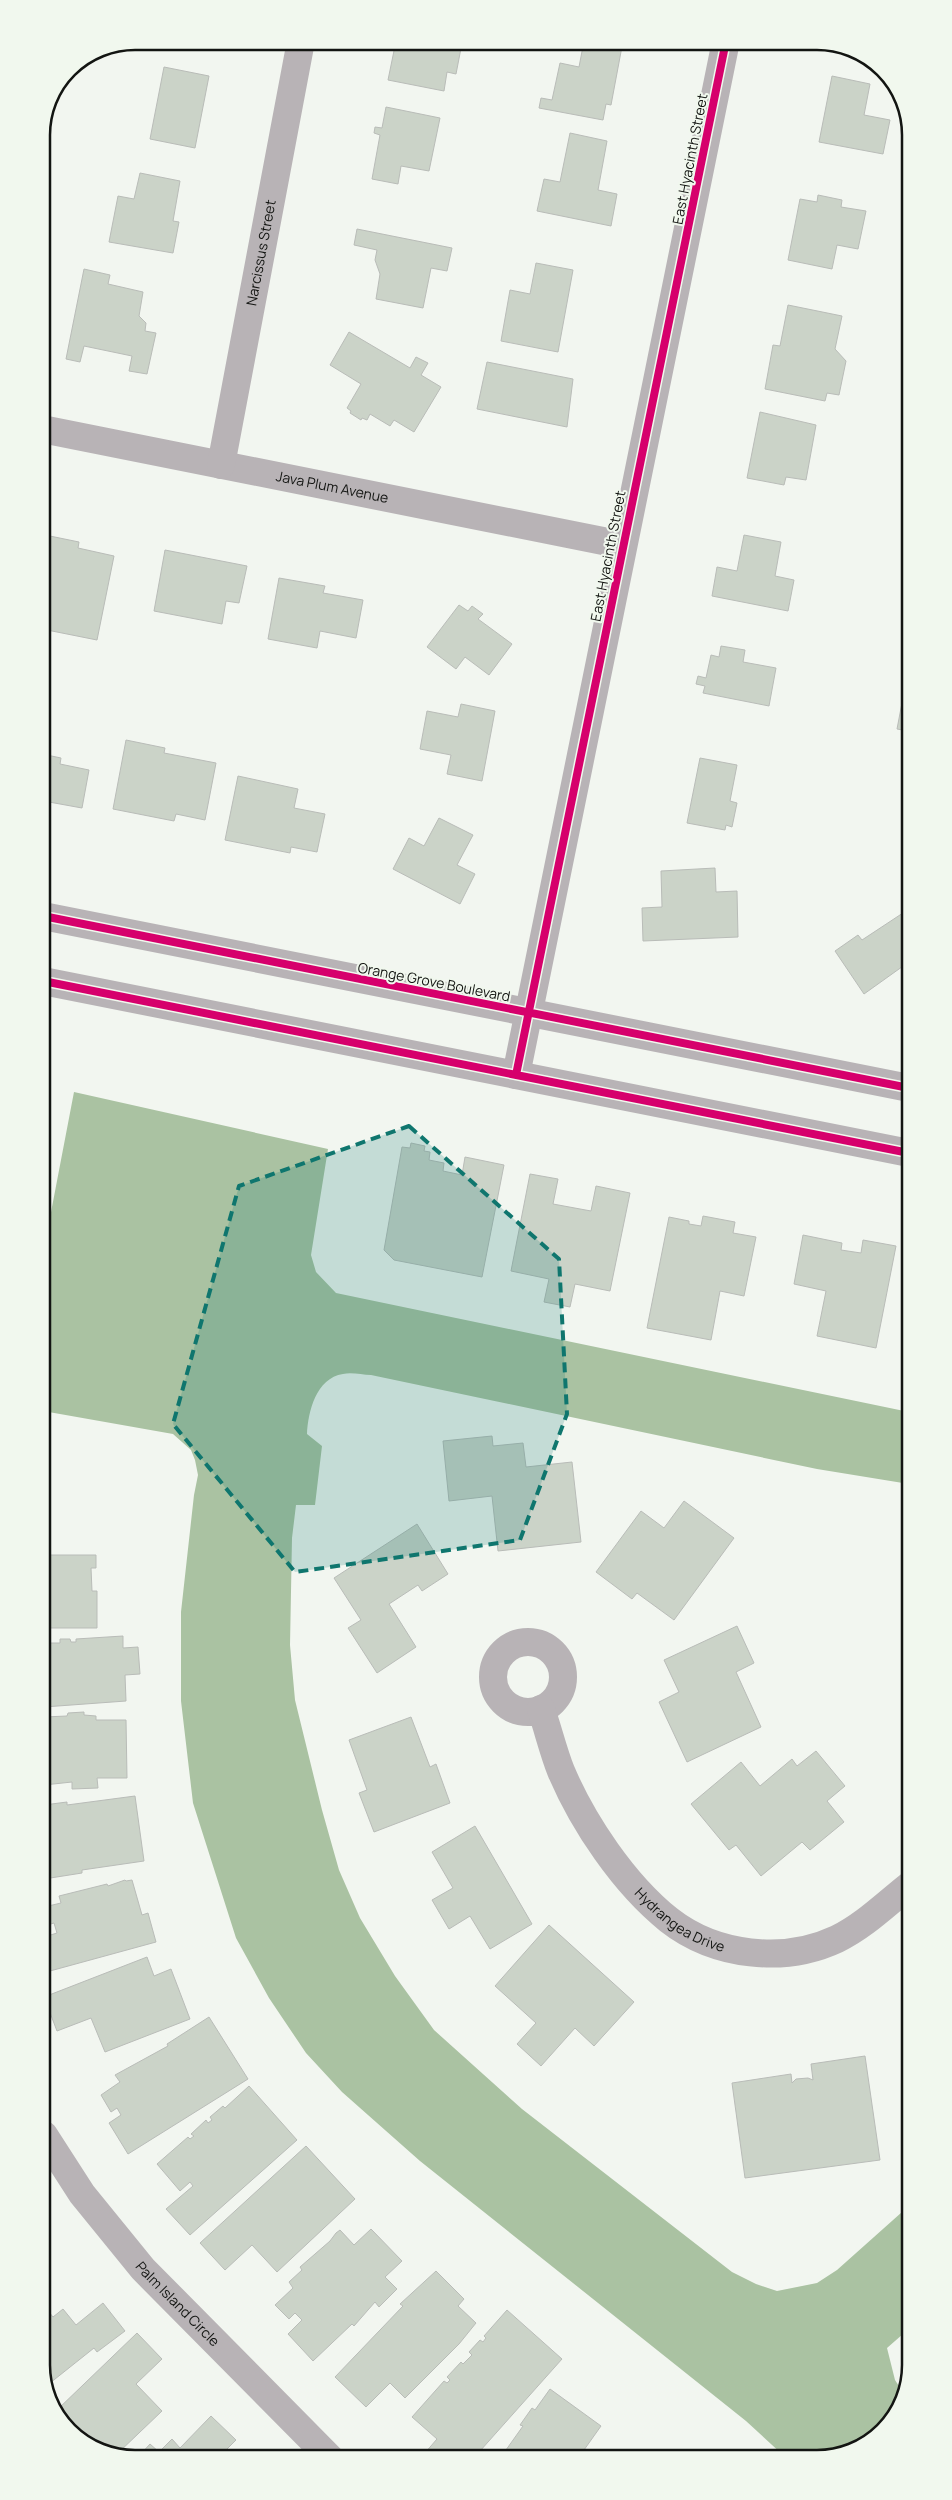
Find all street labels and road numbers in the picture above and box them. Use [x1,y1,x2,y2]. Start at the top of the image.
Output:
street label: East Hyacinth Street [667,91,712,226]
street label: Narcissus Street [241,198,280,307]
street label: Java Plum Avenue [275,466,390,507]
street label: East Hyacinth Street [585,488,630,623]
street label: Orange Grove Boulevard [356,957,512,1006]
street label: Hydrangea Drive [631,1883,727,1956]
street label: Palm Island Circle [132,2257,224,2350]

